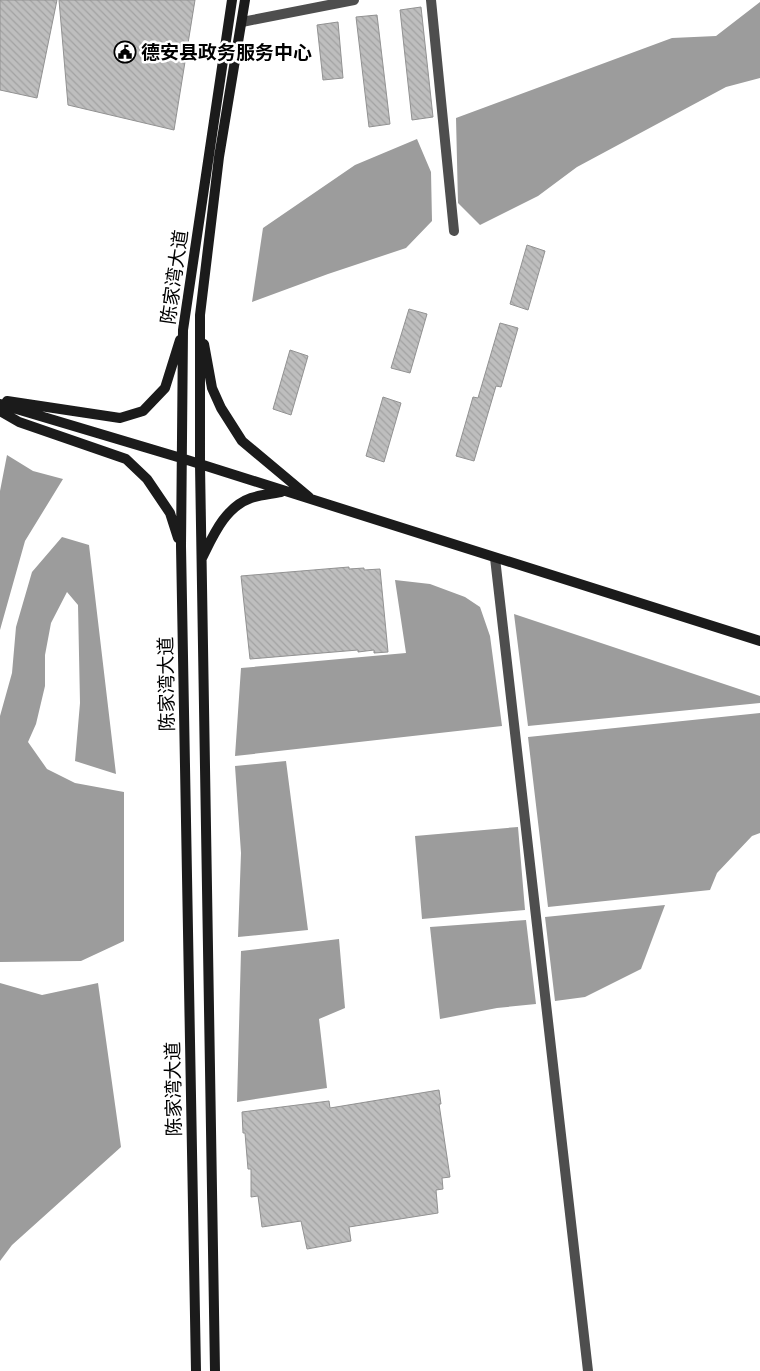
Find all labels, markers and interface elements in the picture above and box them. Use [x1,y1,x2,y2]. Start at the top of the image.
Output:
public building icon: 德安县政务服务中心 [113,40,137,64]
place label: 德安县政务服务中心 [141,40,312,65]
street label: 陈家湾大道 [156,228,193,326]
street label: 陈家湾大道 [153,636,180,732]
street label: 陈家湾大道 [160,1041,187,1137]

